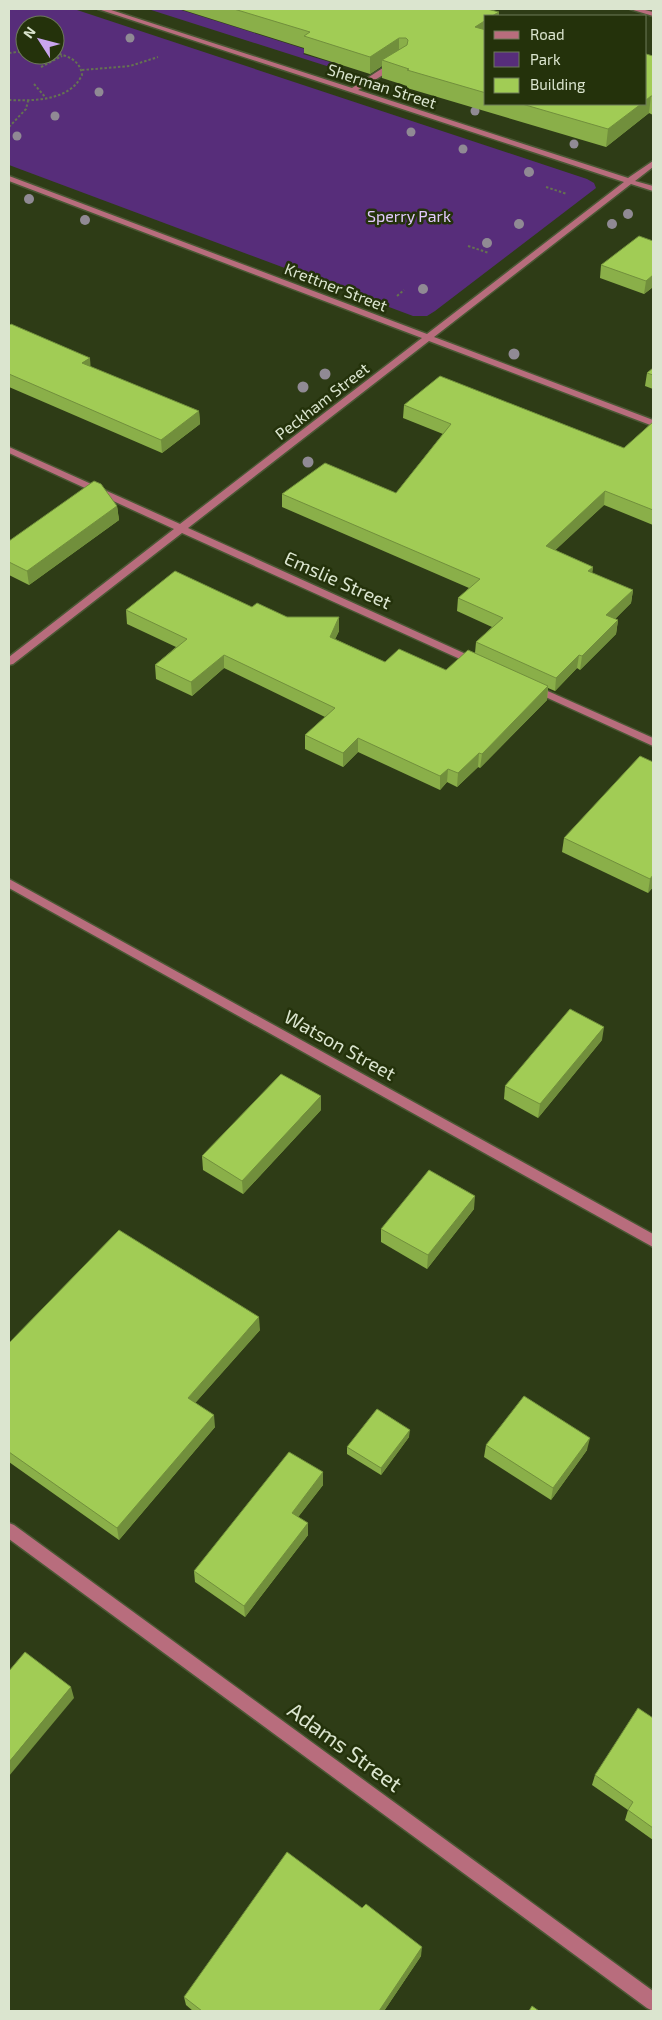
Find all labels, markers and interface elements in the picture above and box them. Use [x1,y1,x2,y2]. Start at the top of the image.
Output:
north arrow [15,15,65,65]
legend [484,15,647,105]
text: N [19,23,39,41]
text: Road [530,25,565,43]
text: Park [530,50,561,68]
street label: Sherman Street [325,59,439,112]
text: Building [530,75,586,93]
park label: Sperry Park [367,206,451,225]
street label: Krettner Street [282,258,390,315]
street label: Peckham Street [271,358,372,443]
street label: Emslie Street [281,546,395,613]
street label: Watson Street [280,1004,400,1085]
street label: Adams Street [283,1696,408,1796]

